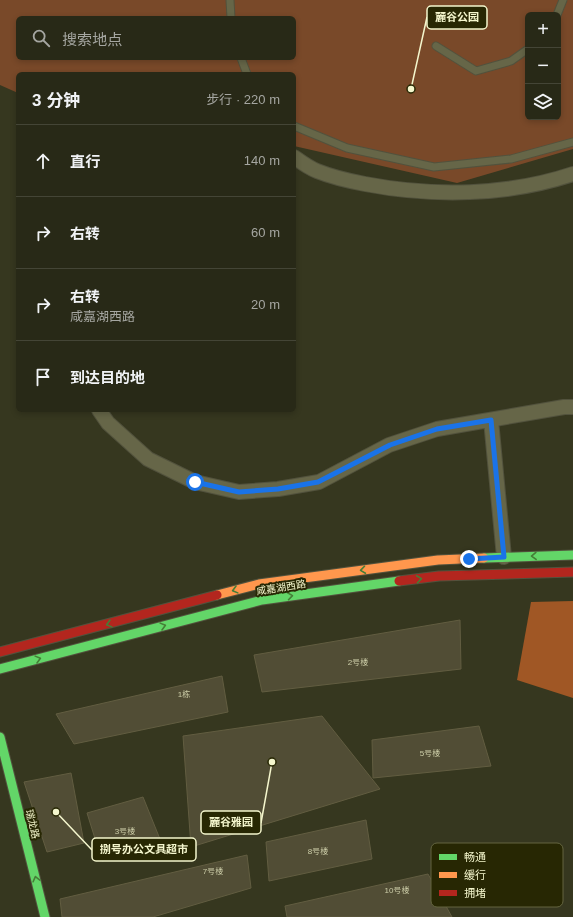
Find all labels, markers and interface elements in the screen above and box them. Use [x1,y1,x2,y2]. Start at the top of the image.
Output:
callout: 麓谷公园 [427,6,487,29]
text: 麓谷公园 [435,11,479,23]
map controls [525,12,561,120]
button: + [525,12,561,48]
search box [16,16,296,60]
icon: search [30,27,52,49]
text: 搜索地点 [62,31,122,48]
button: − [525,48,561,84]
button: layers [525,84,561,120]
text: 3 分钟 [32,91,80,110]
text: 步行 · 220 m [206,92,280,107]
icon: ahead [32,150,54,172]
text: 直行 [70,153,100,170]
text: 140 m [244,153,280,168]
icon: right [32,222,54,244]
text: 右转 [70,225,100,242]
text: 60 m [251,225,280,240]
text: 右转 [70,288,100,305]
icon: right [32,294,54,316]
text: 20 m [251,297,280,312]
text: 咸嘉湖西路 [70,309,135,324]
icon: arrive [32,366,54,388]
text: 到达目的地 [70,369,145,386]
route start [186,473,204,491]
route end [460,550,478,568]
one-way arrow [531,552,537,561]
one-way arrow [360,565,366,574]
one-way arrow [415,575,422,584]
street label: 咸嘉湖西路 [256,578,307,597]
one-way arrow [231,585,238,594]
one-way arrow [287,592,293,601]
one-way arrow [106,619,112,627]
one-way arrow [160,622,167,631]
one-way arrow [34,656,41,664]
house number: 2号楼 [348,658,368,667]
house number: 1栋 [178,689,190,699]
house number: 5号楼 [420,749,440,758]
street label: 瑞龙路 [24,808,41,840]
callout: 麓谷雅园 [201,811,261,834]
text: 麓谷雅园 [209,816,253,828]
house number: 3号楼 [115,827,135,836]
callout: 捌号办公文具超市 [92,838,196,861]
text: 捌号办公文具超市 [100,843,188,855]
legend [431,843,563,907]
house number: 8号楼 [308,847,328,856]
text: 畅通 [464,851,486,863]
house number: 7号楼 [203,867,223,876]
text: 缓行 [464,869,486,881]
one-way arrow [32,876,40,882]
house number: 10号楼 [385,886,409,895]
text: 拥堵 [464,887,486,899]

